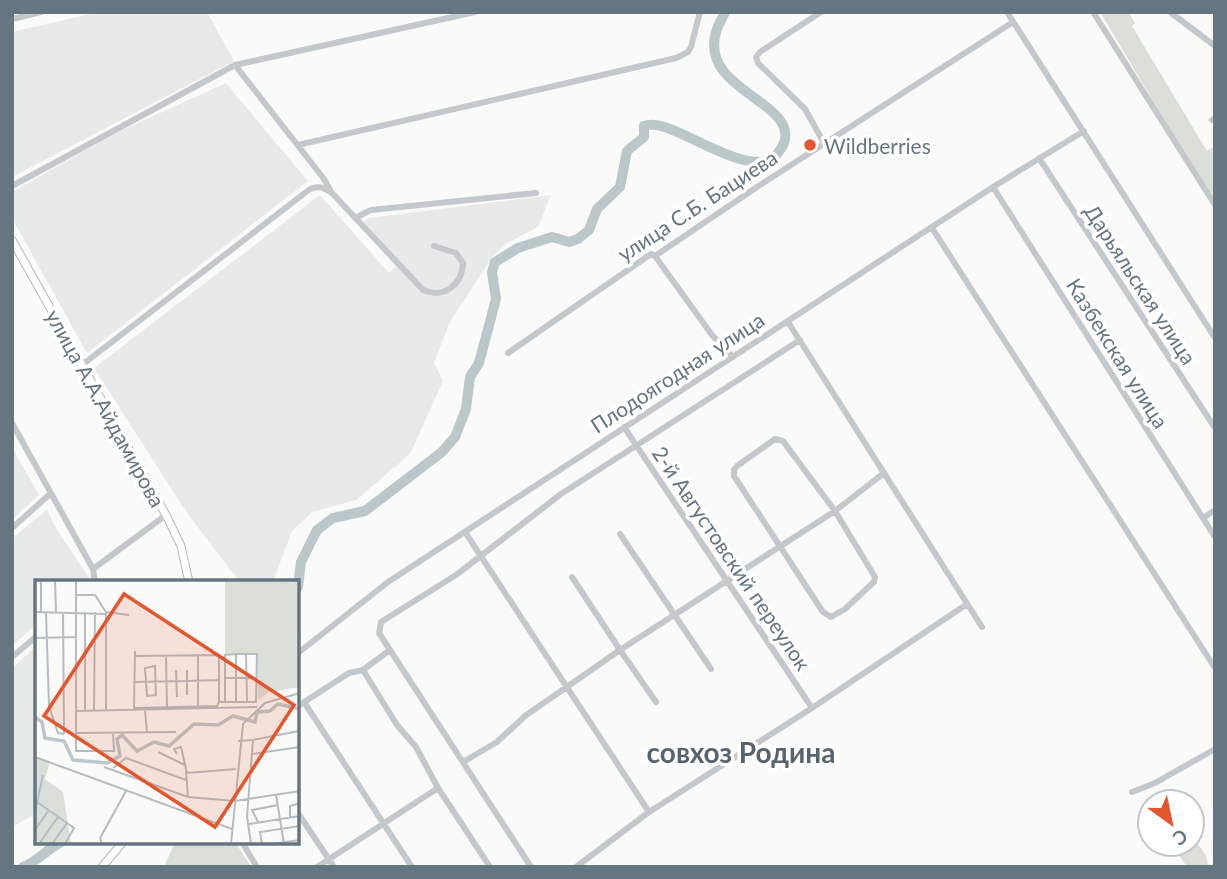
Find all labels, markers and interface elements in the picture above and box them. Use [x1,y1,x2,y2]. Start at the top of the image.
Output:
place label: Wildberries [824,133,931,158]
marker: Wildberries [802,137,818,153]
street label: улица С.Б. Бациева [613,144,781,266]
street label: Дарьяльская улица [1080,199,1202,369]
street label: Казбекская улица [1062,273,1174,433]
street label: улица А.А.Айдамирова [41,305,171,511]
street label: Плодоягодная улица [585,307,769,437]
street label: 2-й Августовский переулок [648,441,816,675]
inset map [35,580,299,844]
district label: совхоз Родина [647,735,835,769]
north arrow [1136,788,1206,858]
text: С [1169,825,1192,851]

